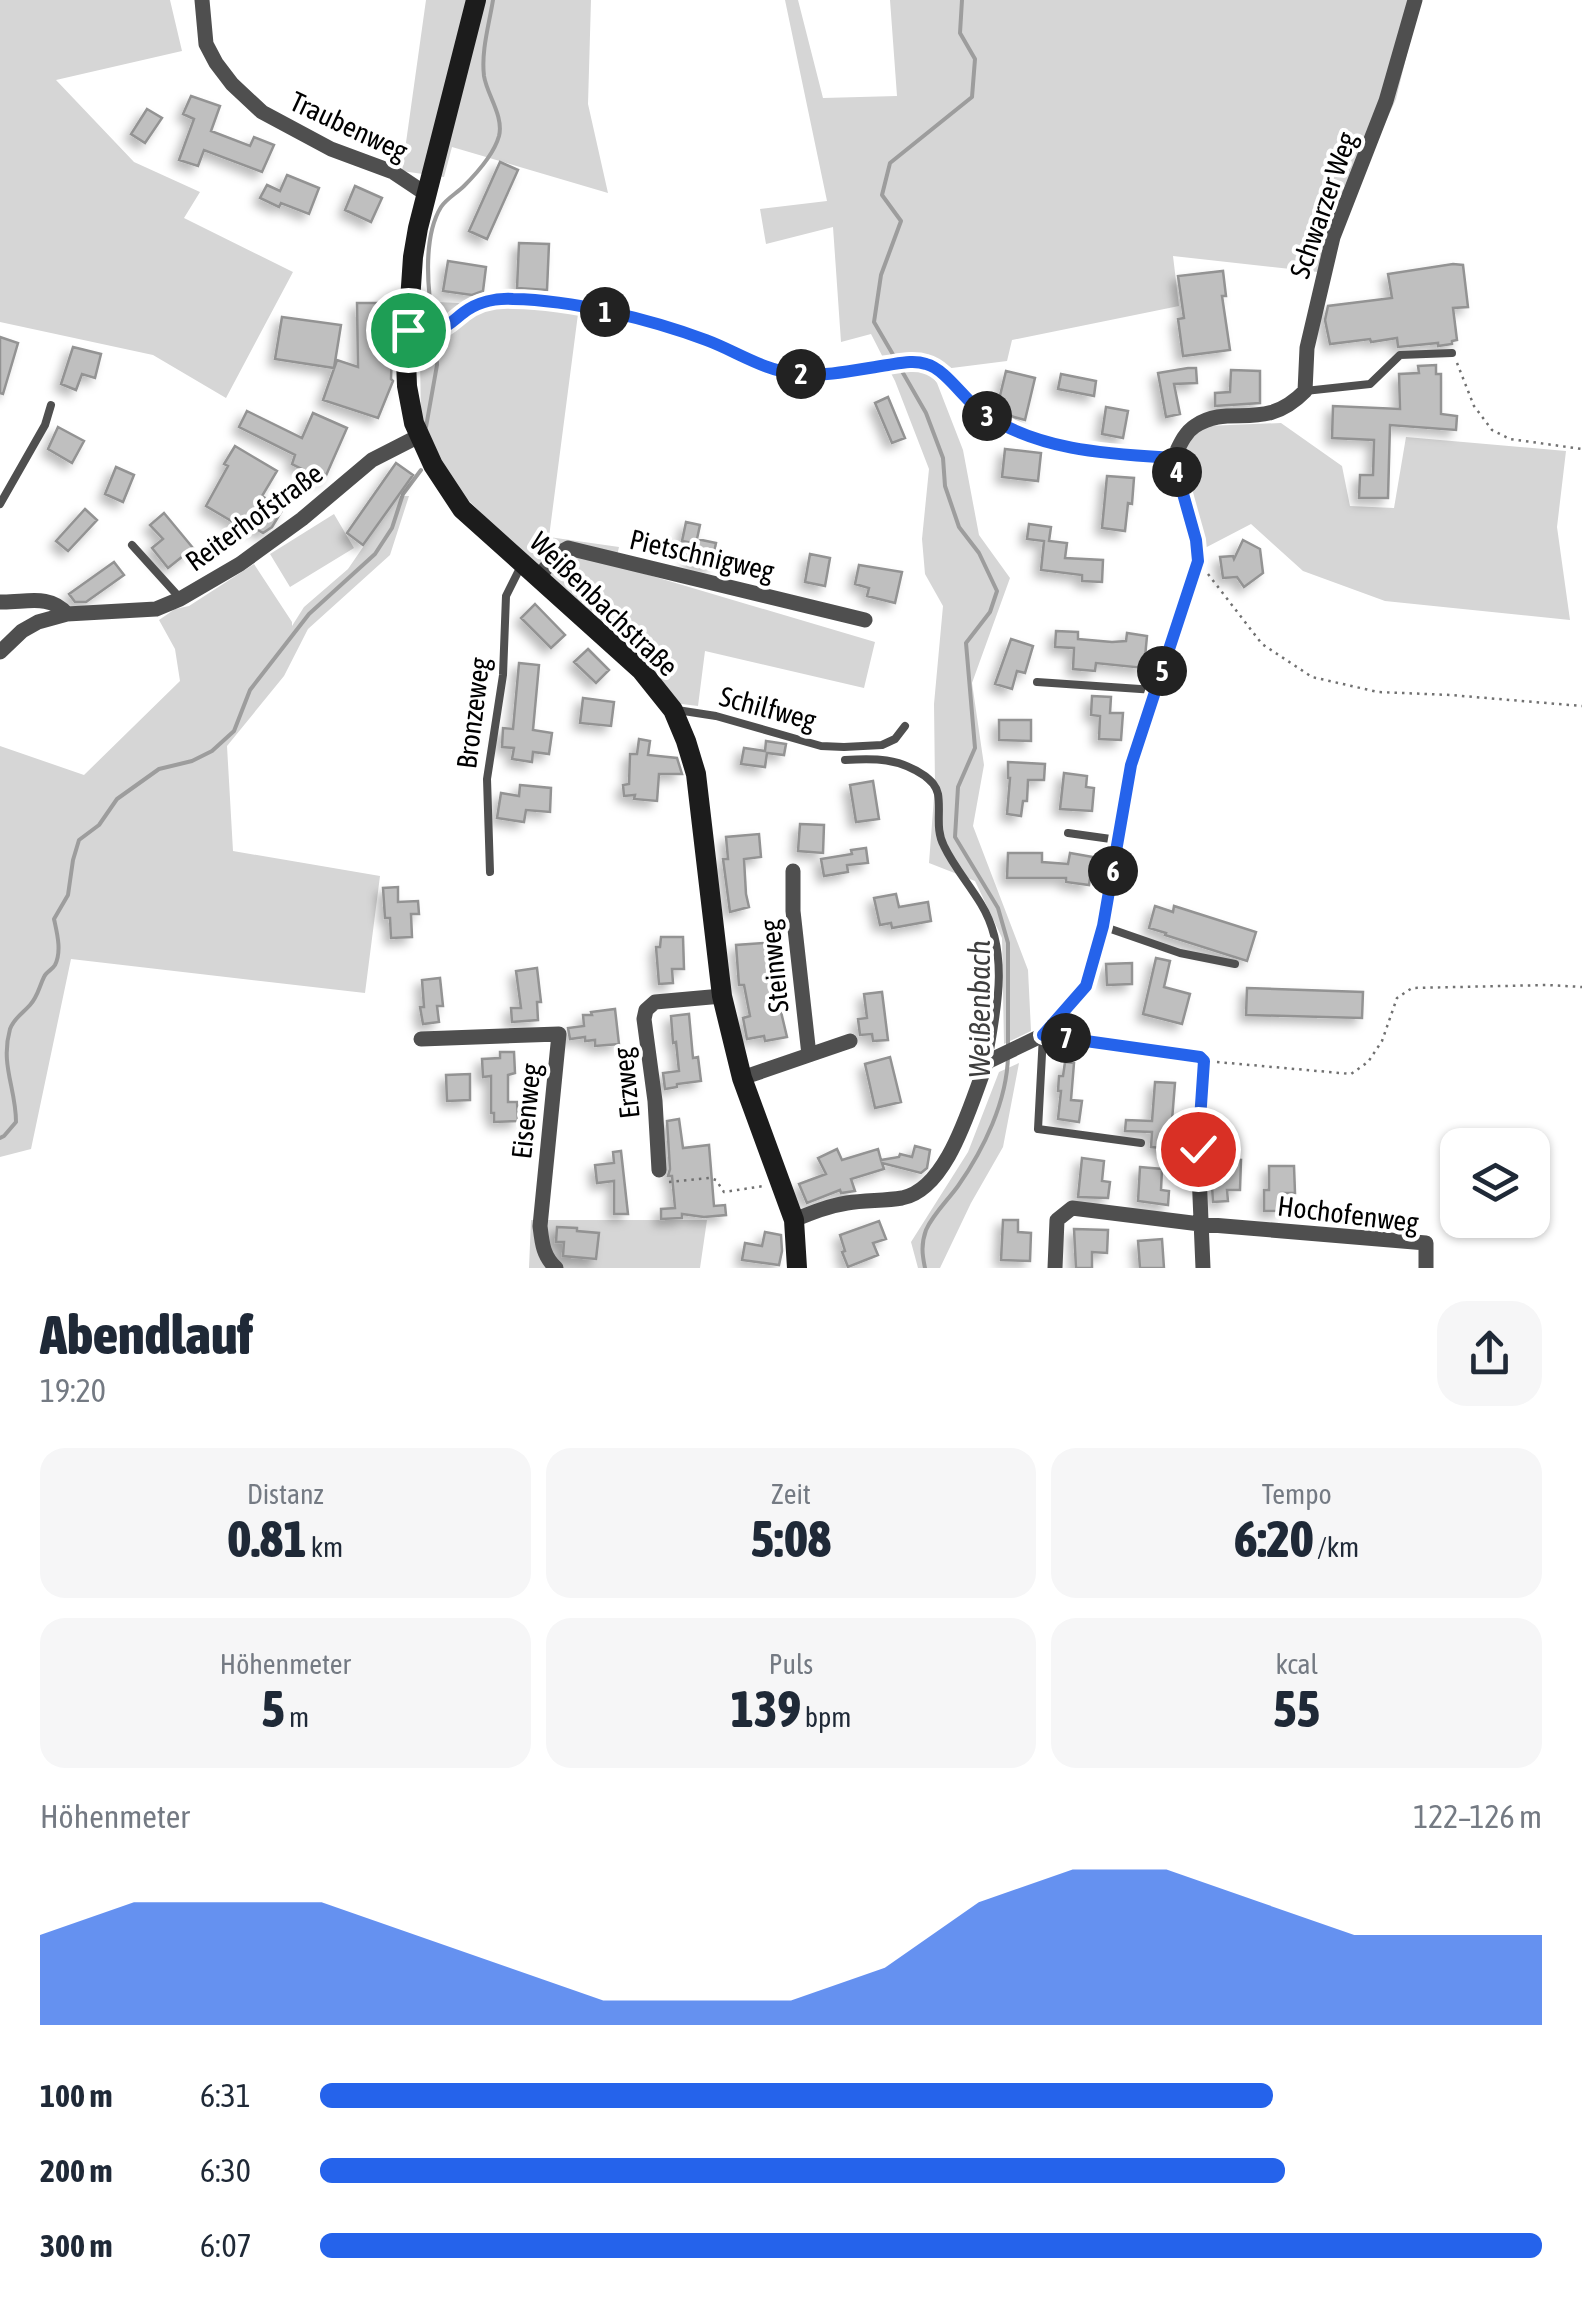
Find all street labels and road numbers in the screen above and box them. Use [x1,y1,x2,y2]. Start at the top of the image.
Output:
street label: Traubenweg [285,85,413,167]
street label: Schwarzer Weg [1283,128,1363,282]
street label: Reiterhofstraße [180,457,328,577]
street label: Pietschnigweg [627,523,777,587]
street label: Weißenbachstraße [524,526,684,682]
street label: Bronzeweg [450,656,496,770]
street label: Schilfweg [716,680,820,736]
street label: Steinweg [753,918,795,1014]
street label: Erzweg [606,1046,646,1120]
street label: Eisenweg [505,1062,547,1160]
street label: Hochofenweg [1276,1189,1420,1239]

